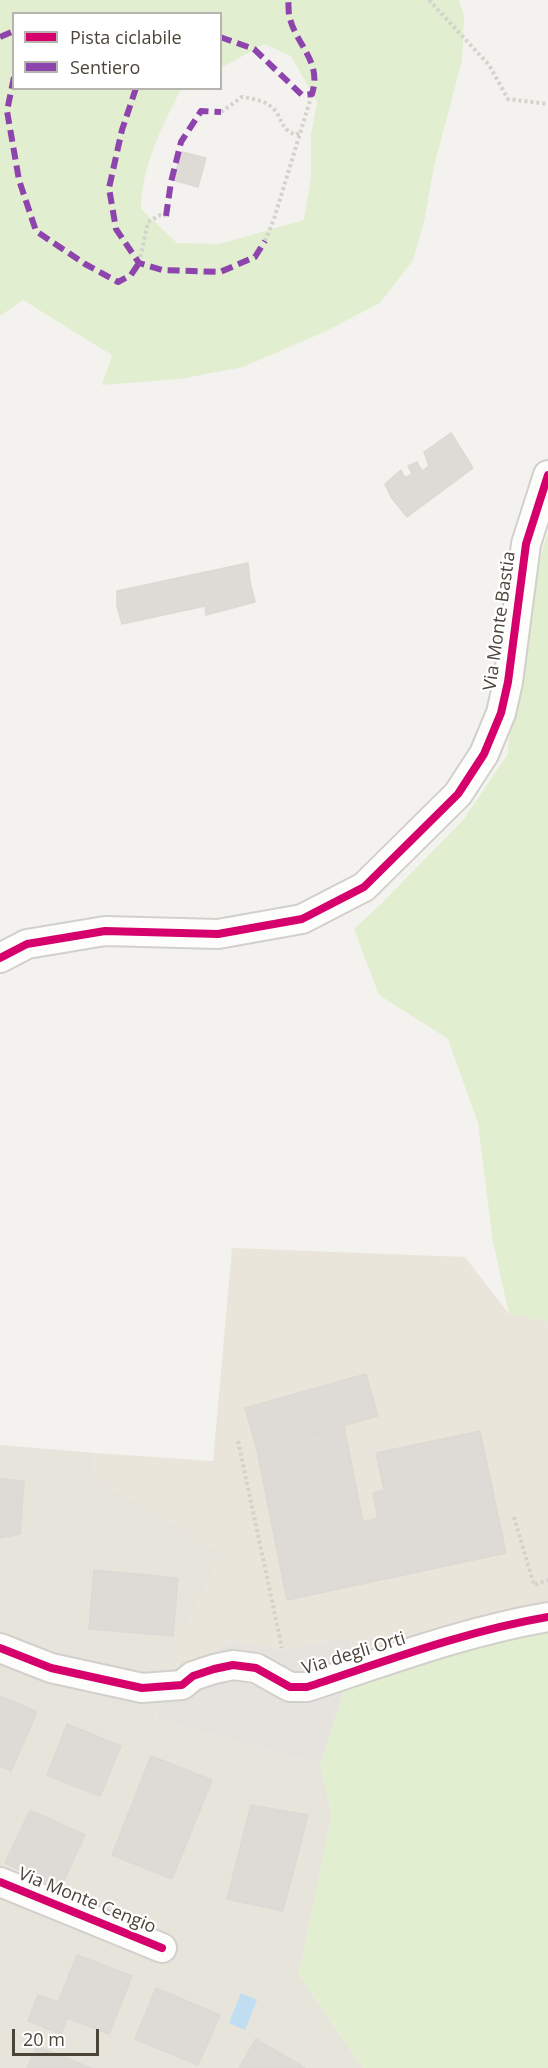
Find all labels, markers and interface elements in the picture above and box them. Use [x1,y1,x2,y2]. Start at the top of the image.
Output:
legend [12,12,222,90]
text: Pista ciclabile [70,25,182,49]
text: Sentiero [70,55,140,79]
street label: Via Monte Bastia [480,550,520,692]
street label: Via degli Orti [300,1628,408,1680]
street label: Via Monte Cengio [15,1863,159,1939]
scale bar [15,2017,102,2055]
text: 20 m [23,2027,65,2051]

